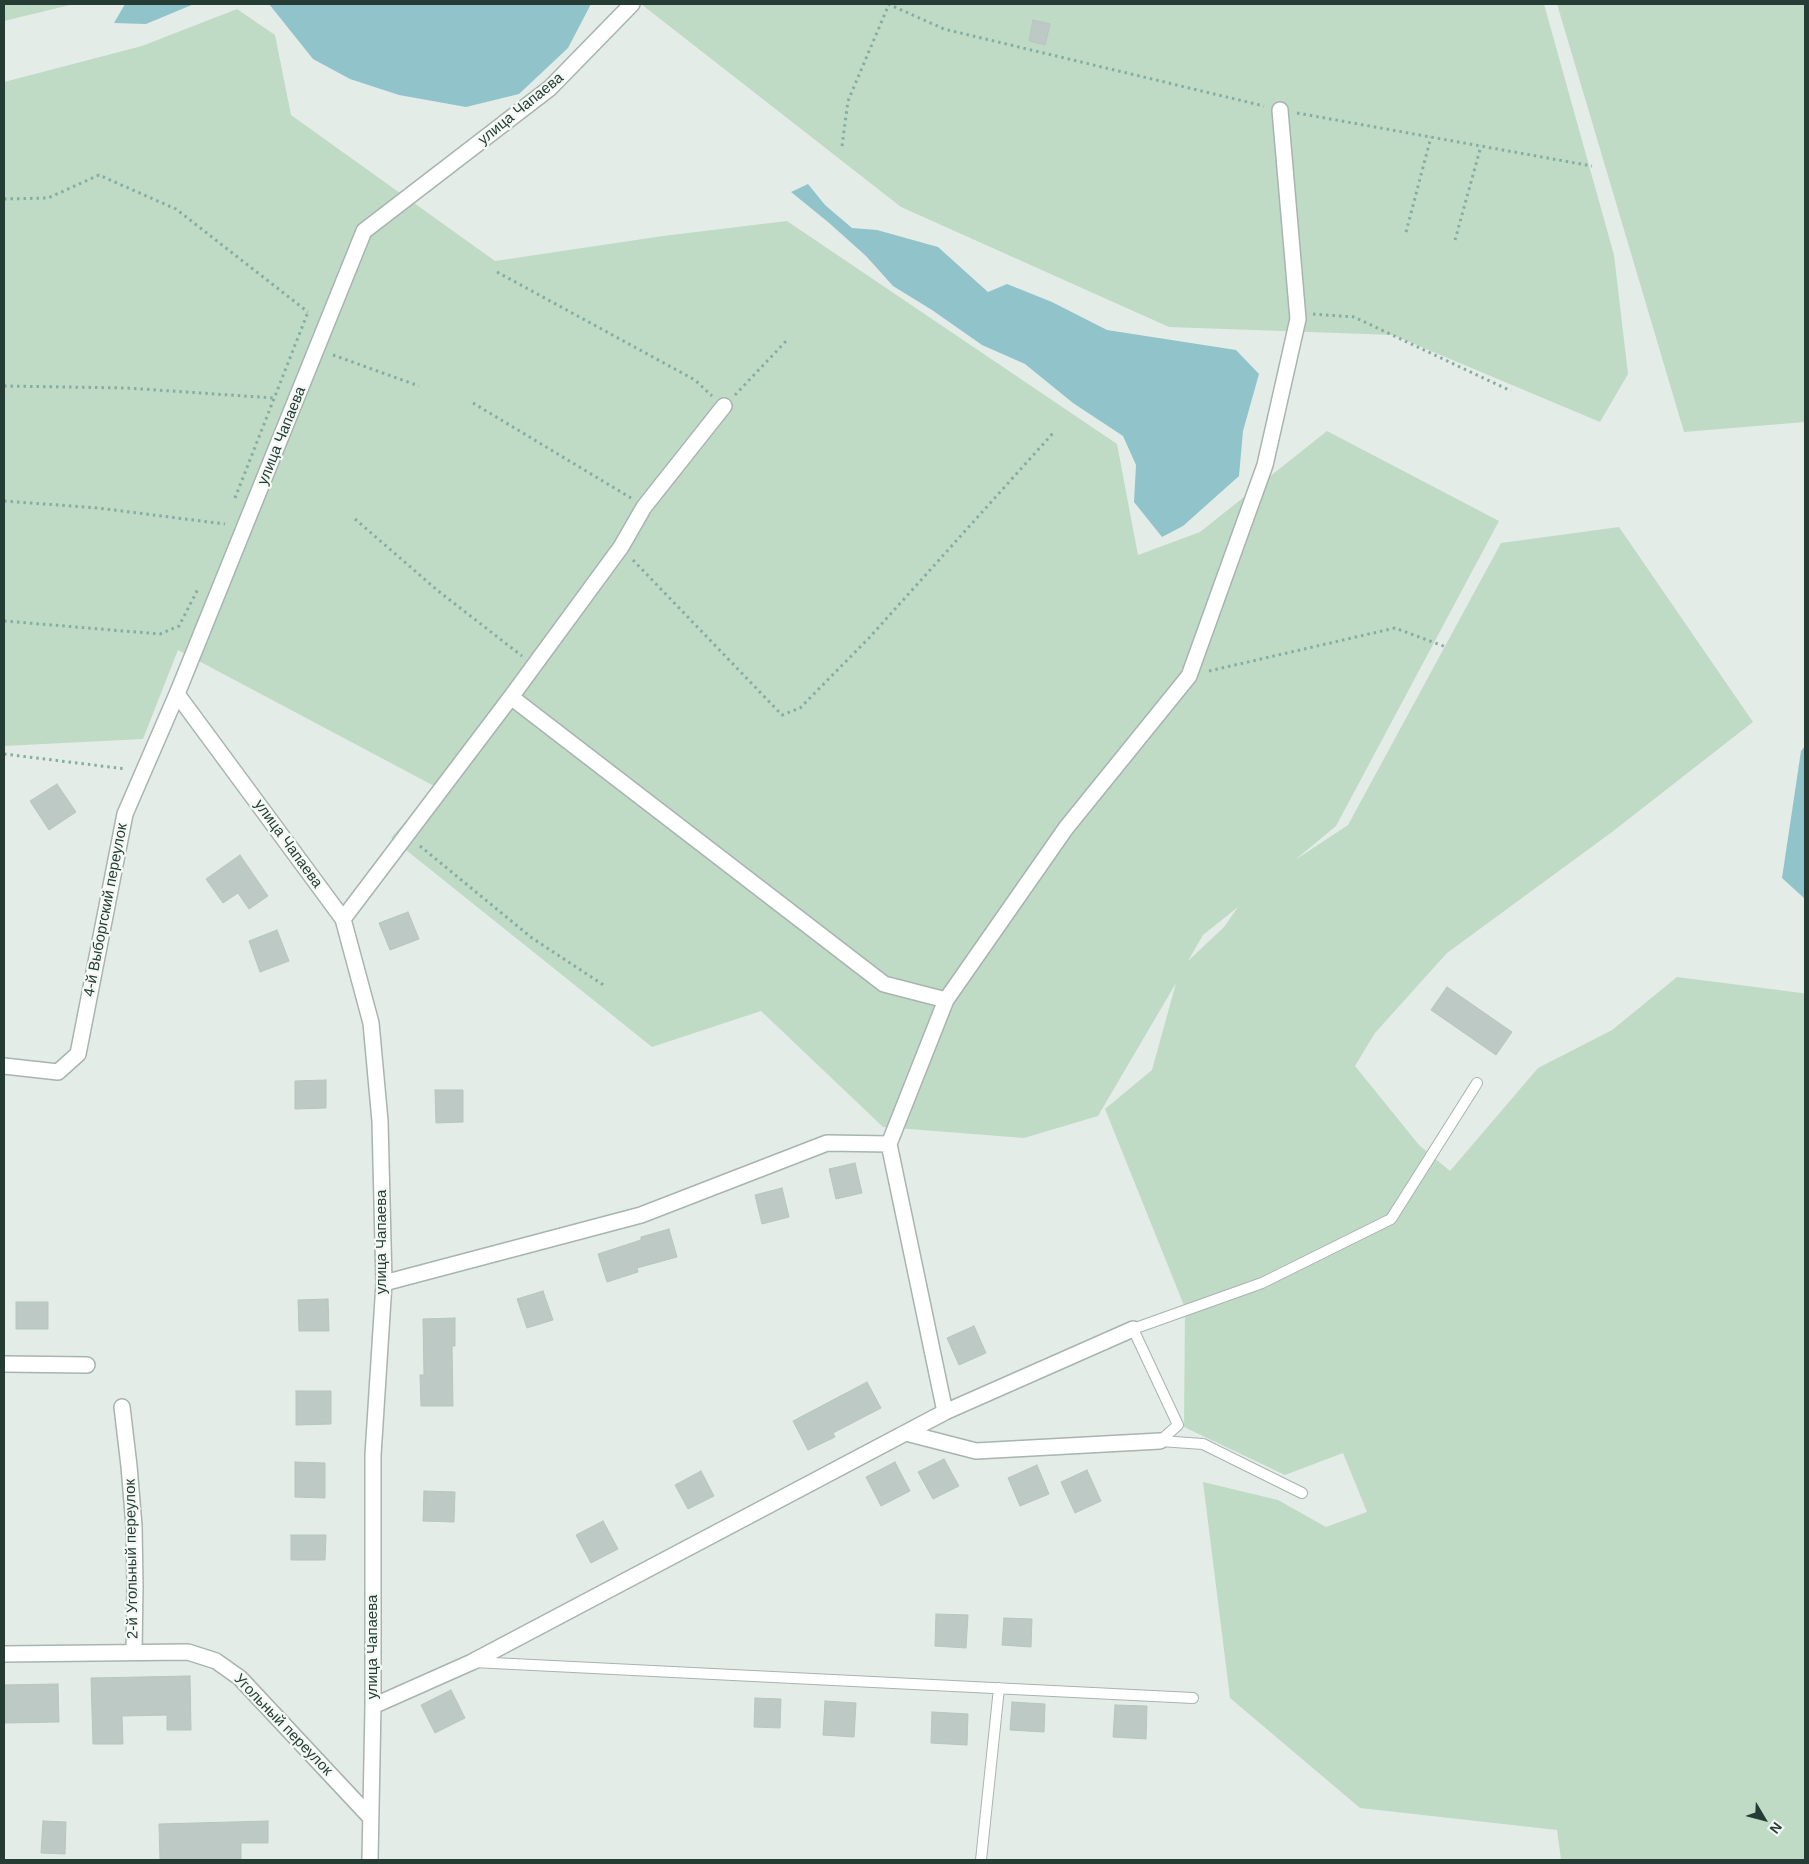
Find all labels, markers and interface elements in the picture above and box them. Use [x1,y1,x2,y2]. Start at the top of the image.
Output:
street label: улица Чапаева [475,69,567,149]
street label: улица Чапаева [254,384,310,488]
street label: улица Чапаева [250,796,326,892]
street label: 4-й Выборгский переулок [80,822,132,998]
street label: улица Чапаева [373,1190,391,1294]
street label: 2-й Угольный переулок [122,1479,142,1639]
street label: улица Чапаева [364,1595,382,1699]
street label: Угольный переулок [230,1670,336,1780]
north arrow [1739,1794,1789,1844]
text: N [1767,1819,1785,1837]

